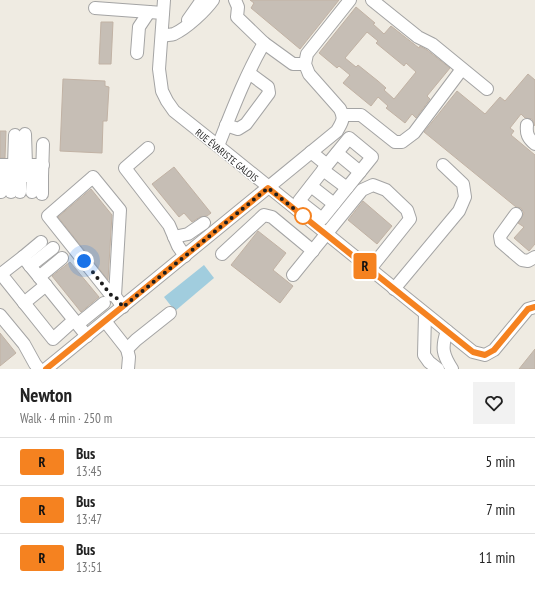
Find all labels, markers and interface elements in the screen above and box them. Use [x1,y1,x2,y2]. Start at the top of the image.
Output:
street label: RUE ÉVARISTE GALOIS [193,126,261,185]
unlabelled marker [294,207,312,225]
your location [74,251,94,271]
line badge: R [352,253,378,279]
text: R [361,257,369,275]
button: heart [473,382,515,424]
text: Newton [20,383,72,407]
text: Walk · 4 min · 250 m [20,410,112,427]
text: Bus [76,444,95,463]
text: 5 min [485,452,515,471]
text: R [38,453,46,471]
text: 13:45 [76,463,102,480]
text: Bus [76,492,95,511]
text: 7 min [486,500,515,519]
text: R [38,501,46,519]
text: 13:47 [76,511,102,528]
text: Bus [76,540,95,559]
text: 11 min [479,548,515,567]
text: R [38,549,46,567]
text: 13:51 [76,559,102,576]

